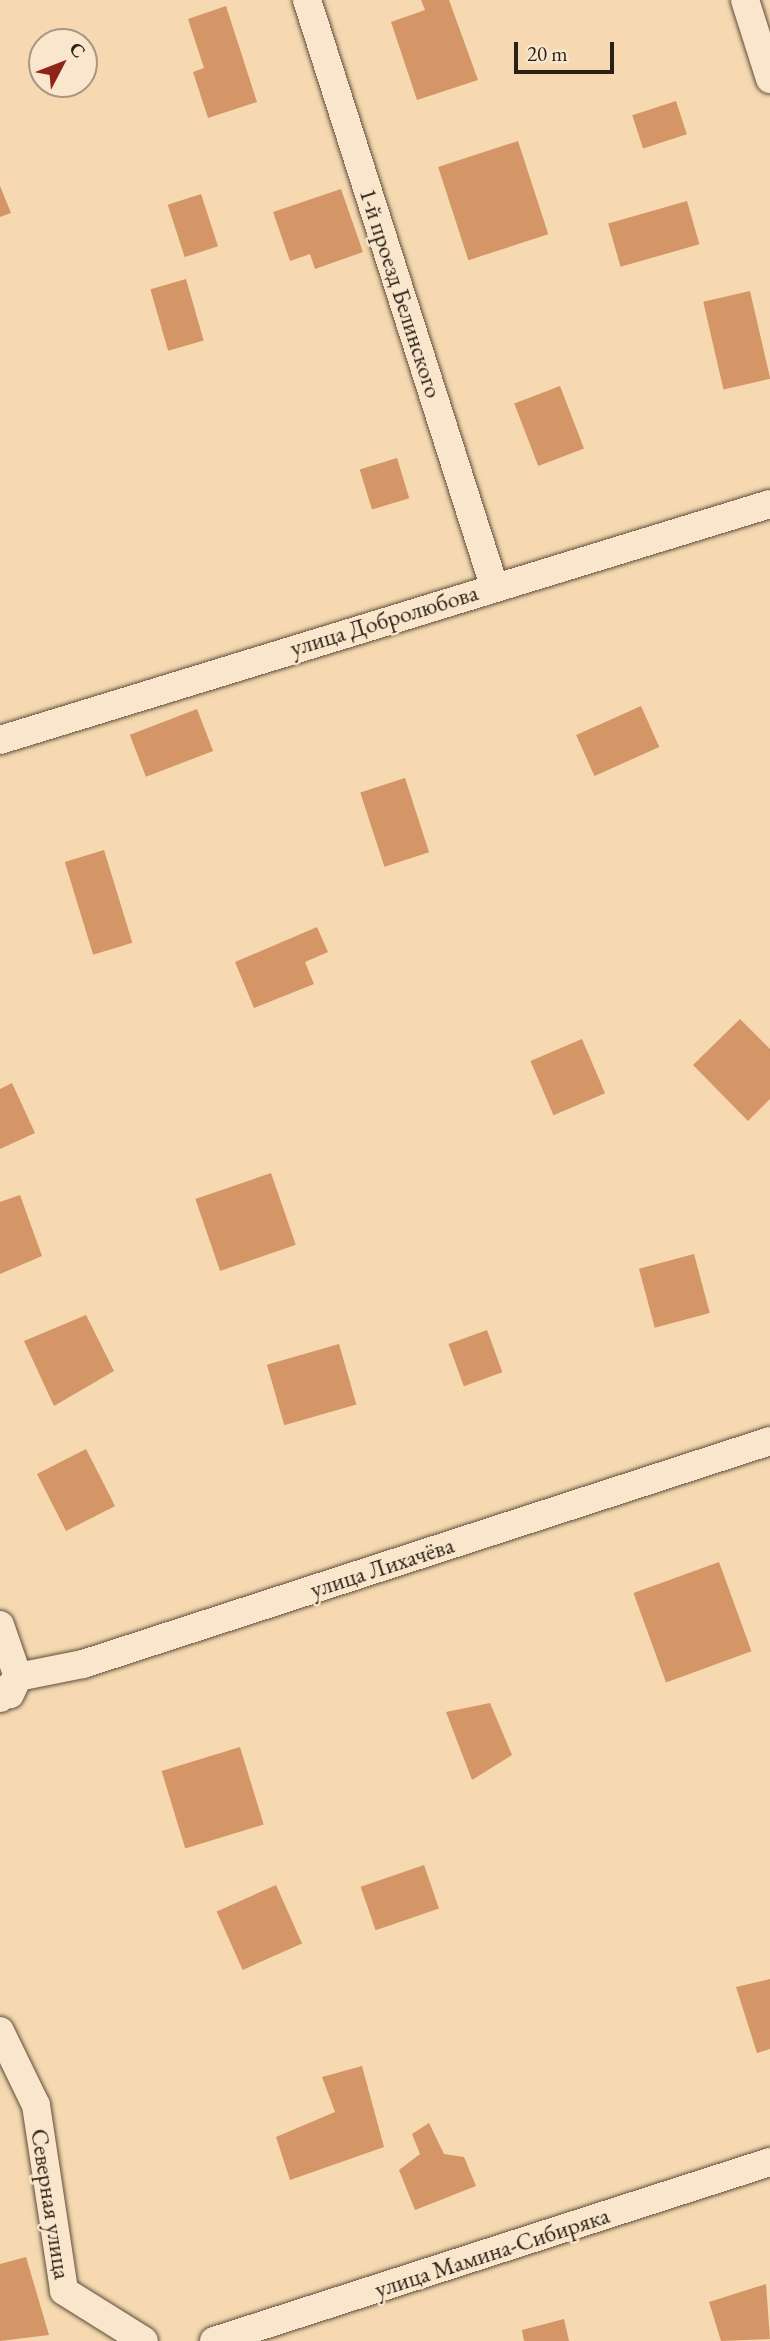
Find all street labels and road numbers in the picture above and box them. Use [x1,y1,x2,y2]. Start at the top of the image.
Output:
street label: 1-й проезд Белинского [354,185,448,401]
street label: улица Добролюбова [287,578,481,662]
street label: улица Лихачёва [306,1530,458,1604]
street label: Северная улица [25,2127,77,2281]
street label: улица Мамина-Сибиряка [371,2200,613,2304]

